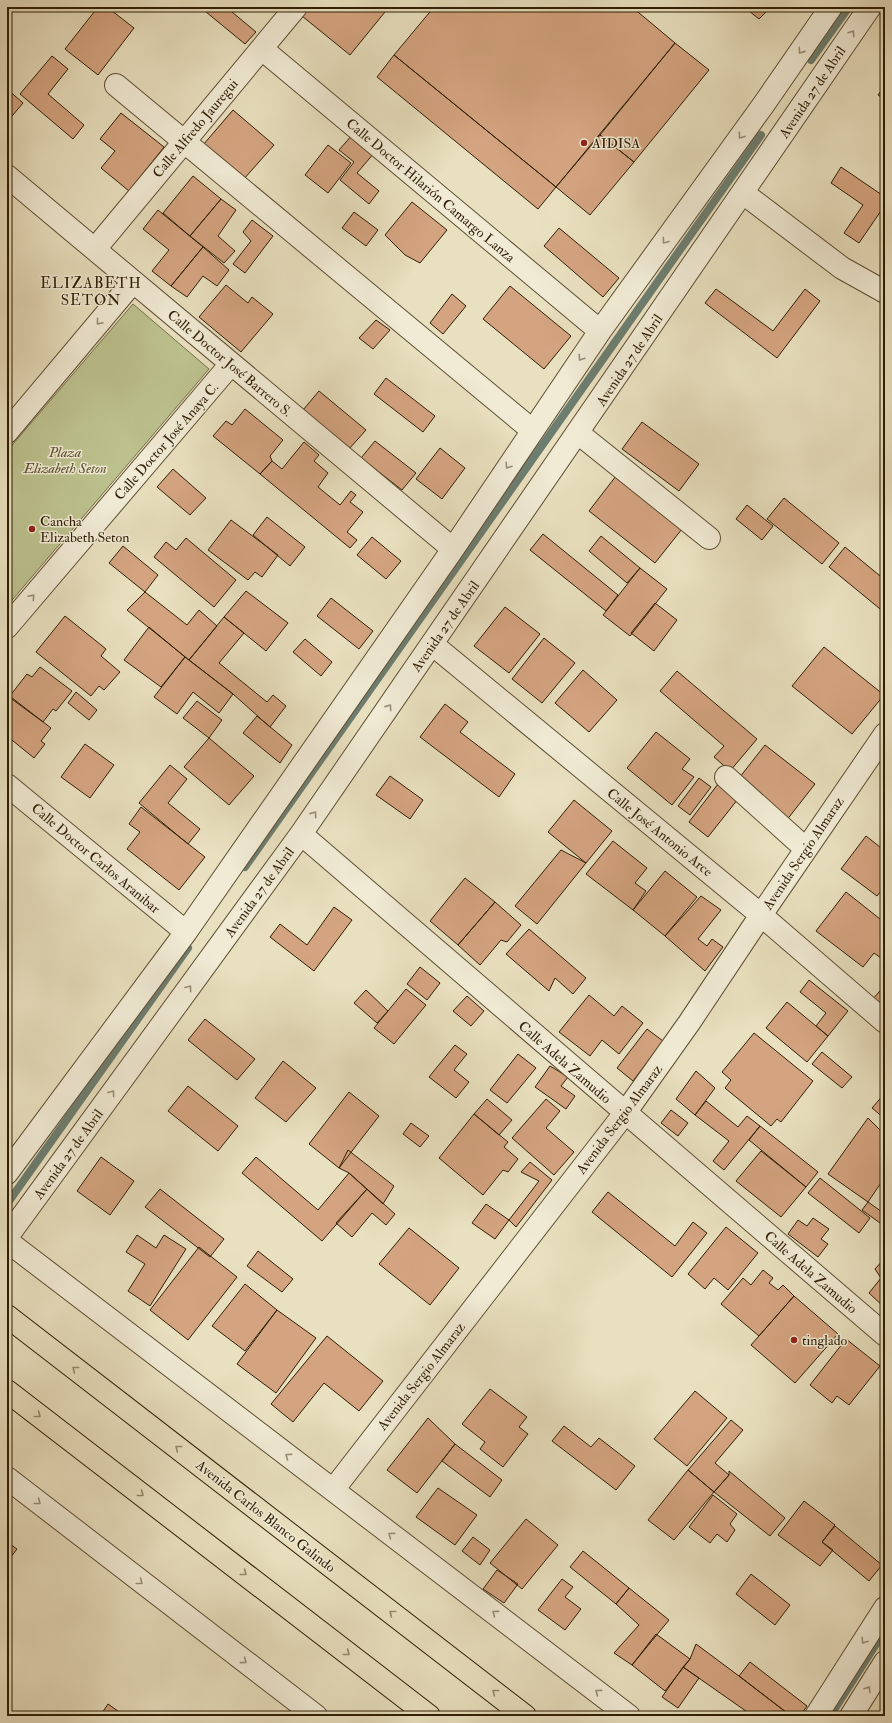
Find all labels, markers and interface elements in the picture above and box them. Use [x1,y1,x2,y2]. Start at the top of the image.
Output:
one-way arrow [847,30,855,37]
street label: Avenida 27 de Abril [775,43,850,142]
one-way arrow [798,46,805,53]
street label: Calle Alfredo Jauregui [149,75,242,181]
street label: Calle Doctor Hilarión Camargo Lanza [343,115,519,266]
one-way arrow [739,131,746,138]
place label: AIDISA [591,135,640,152]
marker: AIDISA [579,138,589,148]
one-way arrow [662,237,670,244]
district label: ELIZABETH SETON [40,274,142,310]
street label: Calle Doctor José Barrero S. [164,306,296,421]
street label: Avenida 27 de Abril [592,311,667,410]
one-way arrow [97,318,104,325]
one-way arrow [578,354,586,361]
street label: Calle Doctor José Anaya C. [111,379,223,504]
park label: Plaza Elizabeth Seton [22,444,107,477]
one-way arrow [506,462,513,469]
place label: Cancha Elizabeth Seton [40,513,130,546]
marker: Cancha Elizabeth Seton [27,524,37,534]
street label: Avenida 27 de Abril [407,577,483,676]
one-way arrow [28,595,35,602]
one-way arrow [384,705,391,712]
street label: Calle José Antonio Arce [603,785,716,880]
street label: Avenida Sergio Almaraz [759,793,848,914]
street label: Calle Doctor Carlos Aranibar [28,800,164,918]
one-way arrow [309,811,317,818]
street label: Avenida 27 de Abril [220,844,298,941]
one-way arrow [184,985,191,992]
street label: Calle Adela Zamudio [515,1017,615,1107]
street label: Avenida Sergio Almaraz [572,1061,666,1178]
one-way arrow [107,1090,114,1097]
street label: Avenida 27 de Abril [29,1106,107,1203]
street label: Calle Adela Zamudio [761,1227,861,1317]
street label: Avenida Sergio Almaraz [373,1319,469,1435]
place label: tinglado [802,1332,848,1349]
marker: tinglado [789,1335,799,1345]
one-way arrow [72,1366,79,1373]
one-way arrow [33,1410,40,1417]
one-way arrow [175,1446,182,1453]
one-way arrow [285,1453,292,1460]
street label: Avenida Carlos Blanco Galindo [192,1456,339,1576]
one-way arrow [136,1489,143,1496]
one-way arrow [33,1497,40,1504]
one-way arrow [389,1532,396,1539]
one-way arrow [239,1569,246,1576]
one-way arrow [136,1577,143,1584]
one-way arrow [389,1611,396,1618]
one-way arrow [492,1611,499,1618]
one-way arrow [861,1637,869,1644]
one-way arrow [342,1648,349,1655]
one-way arrow [239,1656,246,1663]
one-way arrow [863,1686,871,1693]
one-way arrow [492,1690,499,1697]
one-way arrow [595,1690,602,1697]

